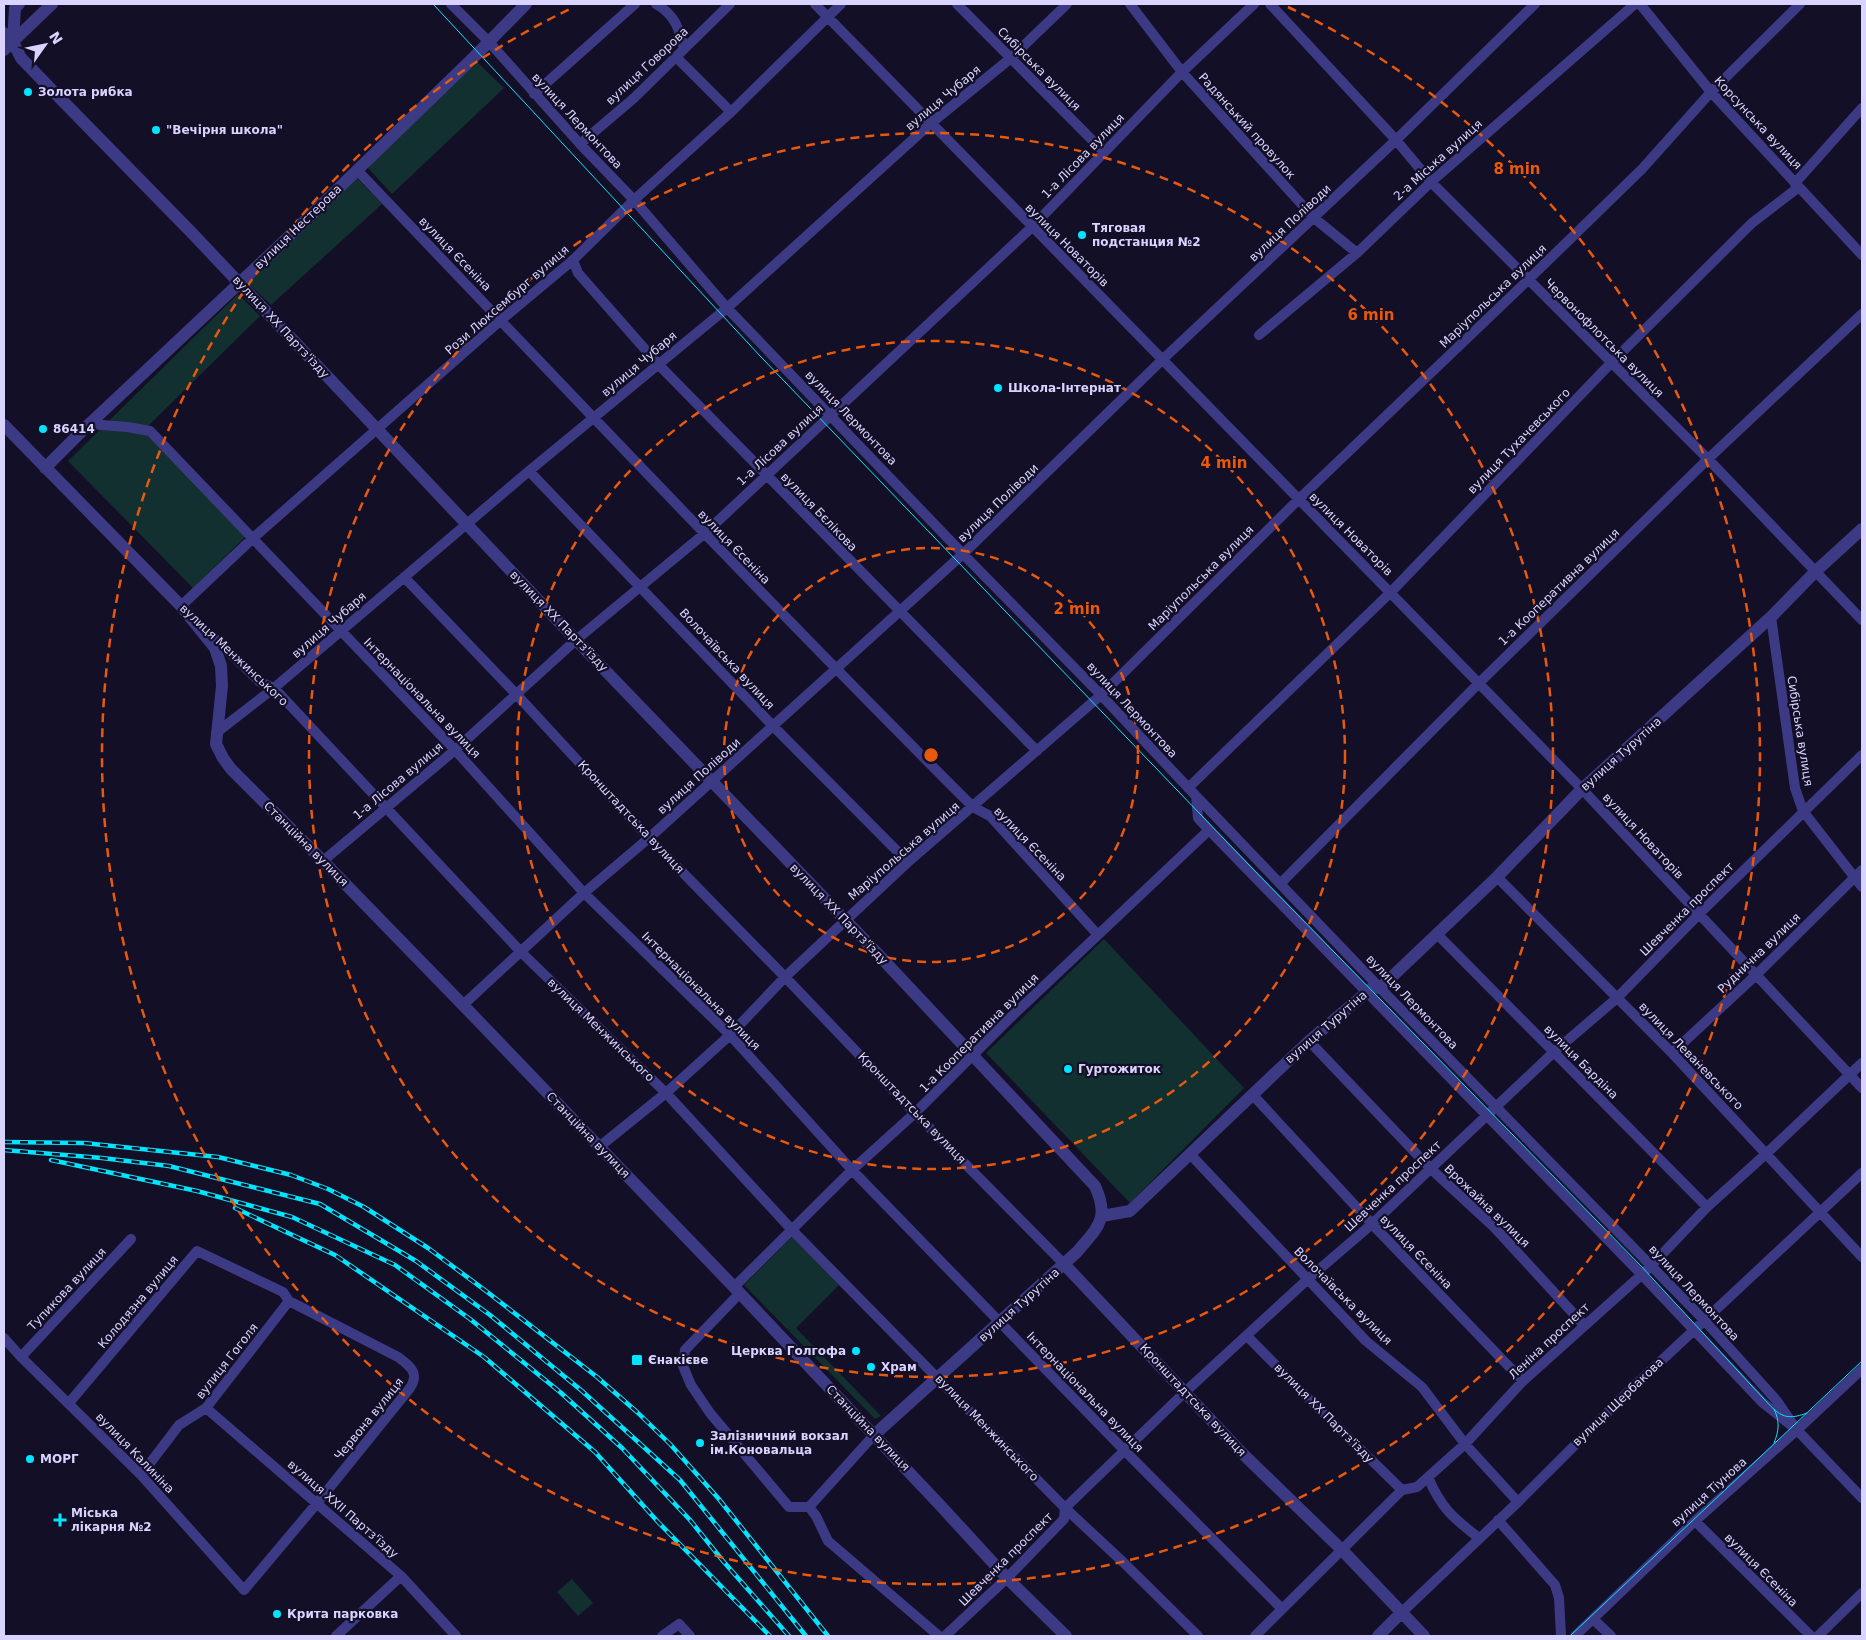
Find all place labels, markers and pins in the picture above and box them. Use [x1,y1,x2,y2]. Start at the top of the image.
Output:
place label: Золота рибка [38,85,133,99]
marker: Золота рибка [22,86,34,98]
place label: "Вечірня школа" [166,123,283,137]
marker: "Вечірня школа" [150,124,162,136]
place label: Тяговая подстанция №2 [1092,221,1201,249]
marker: Тяговая подстанция №2 [1076,229,1088,241]
place label: Школа-Інтернат [1008,381,1121,395]
marker: Школа-Інтернат [992,382,1004,394]
place label: 86414 [53,422,95,436]
marker: 86414 [37,423,49,435]
centre of rings [922,746,940,764]
place label: Гуртожиток [1078,1062,1161,1076]
marker: Гуртожиток [1062,1063,1074,1075]
place label: Церква Голгофа [731,1344,846,1358]
marker: Церква Голгофа [850,1345,862,1357]
marker: Єнакієве [630,1353,644,1367]
place label: Єнакієве [648,1353,708,1367]
place label: Храм [881,1360,917,1374]
marker: Храм [865,1361,877,1373]
place label: Залізничний вокзал ім.Коновальца [710,1429,849,1457]
marker: Залізничний вокзал ім.Коновальца [694,1437,706,1449]
place label: МОРГ [40,1452,79,1466]
marker: МОРГ [24,1453,36,1465]
place label: Міська лікарня №2 [71,1506,152,1534]
marker: Міська лікарня №2 [53,1513,67,1527]
place label: Крита парковка [287,1607,398,1621]
marker: Крита парковка [271,1608,283,1620]

